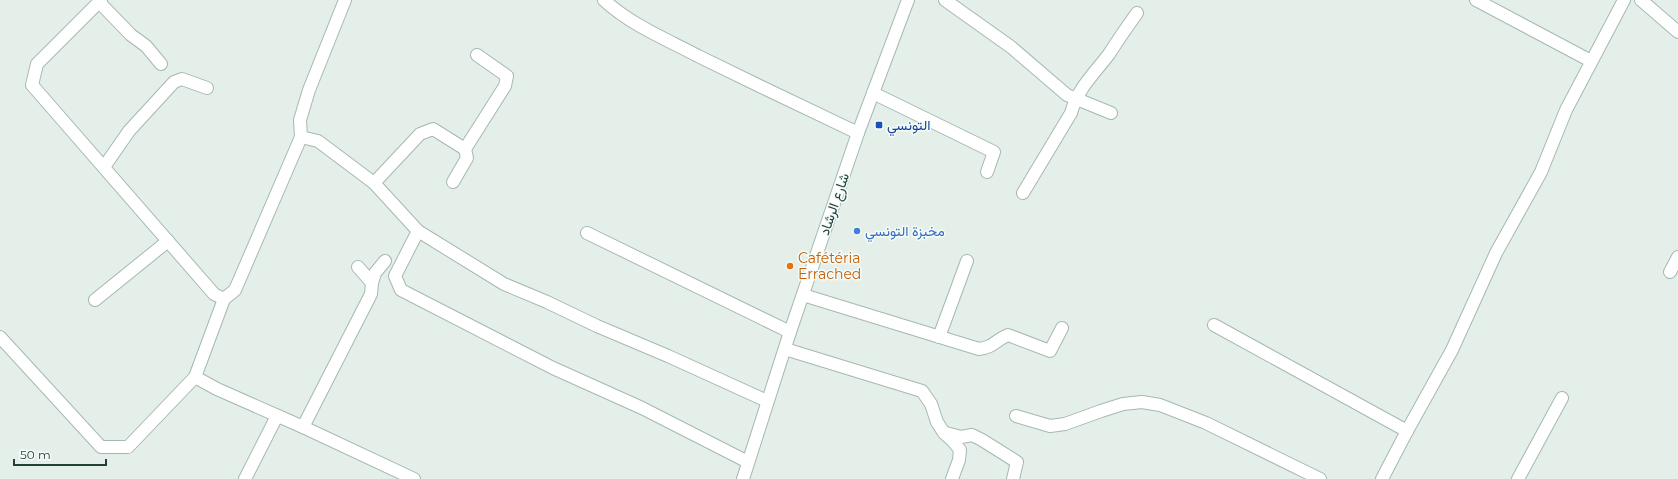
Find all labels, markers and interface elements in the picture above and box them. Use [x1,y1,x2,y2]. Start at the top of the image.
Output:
place label: التونسي [887,116,930,137]
marker: التونسي [874,120,884,130]
street label: شارع الرشاد [815,170,855,238]
place label: مخبزة التونسي [865,222,945,243]
marker: مخبزة التونسي [852,226,862,236]
place label: Cafétéria Errached [798,249,861,283]
marker: Cafétéria Errached [785,261,795,271]
scale bar [14,441,106,467]
text: 50 m [20,447,51,462]

